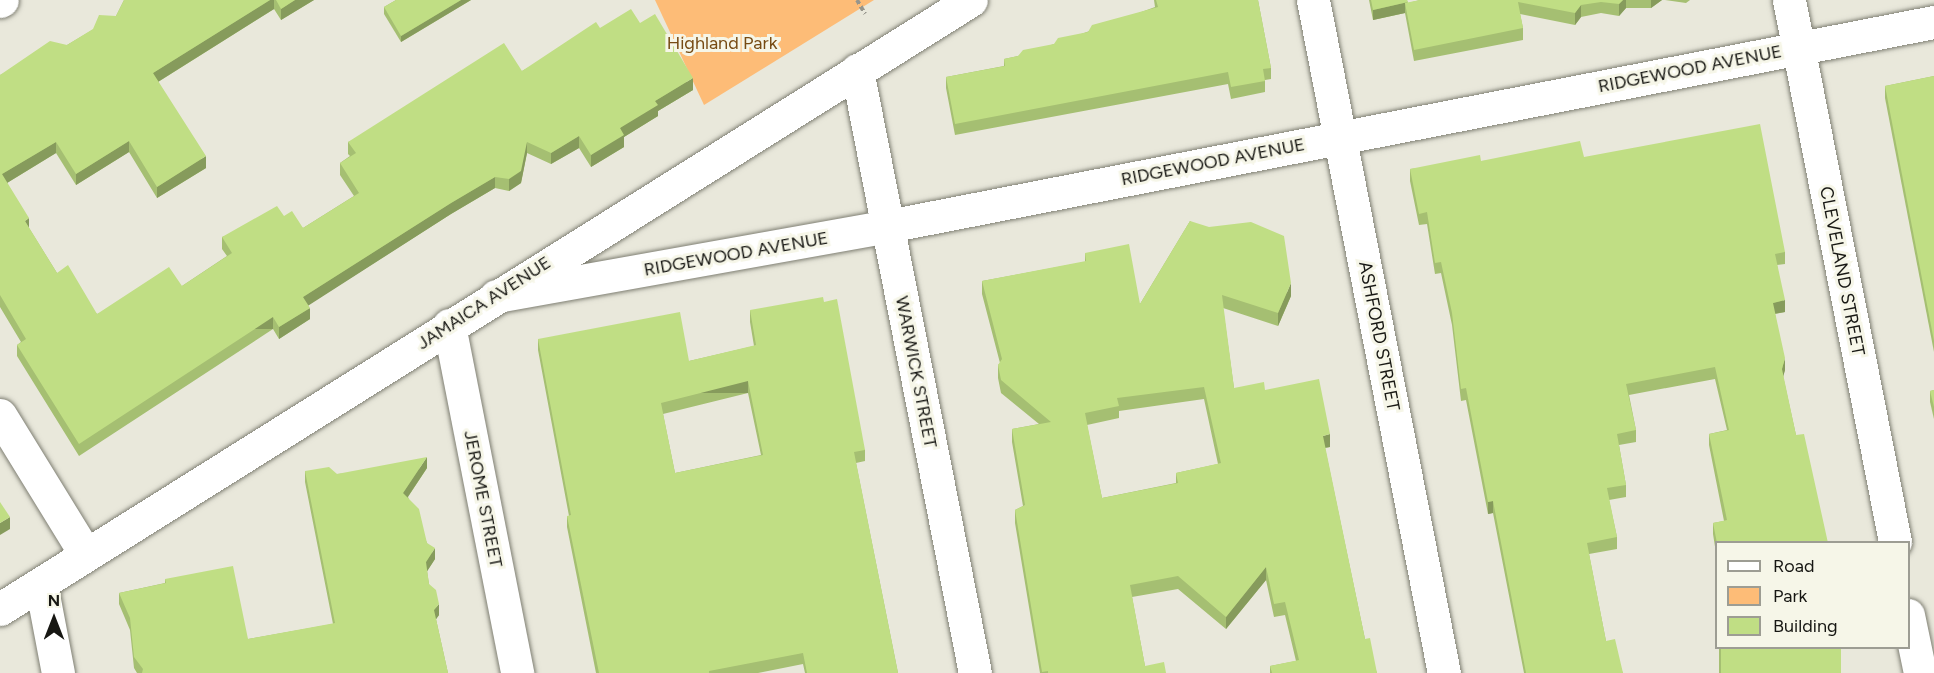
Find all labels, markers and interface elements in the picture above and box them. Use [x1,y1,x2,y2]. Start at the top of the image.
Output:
park label: Highland Park [667,32,777,54]
street label: RIDGEWOOD AVENUE [1596,41,1784,97]
street label: RIDGEWOOD AVENUE [1119,134,1307,190]
street label: CLEVELAND STREET [1815,185,1869,357]
street label: RIDGEWOOD AVENUE [642,227,830,281]
street label: JAMAICA AVENUE [413,252,555,354]
street label: ASHFORD STREET [1354,259,1404,413]
street label: WARWICK STREET [891,294,941,450]
street label: JEROME STREET [459,429,507,569]
legend [1715,541,1910,649]
text: Road [1773,555,1814,577]
text: Park [1773,585,1807,607]
north arrow [24,589,84,649]
text: N [48,591,60,610]
text: Building [1773,615,1838,637]

